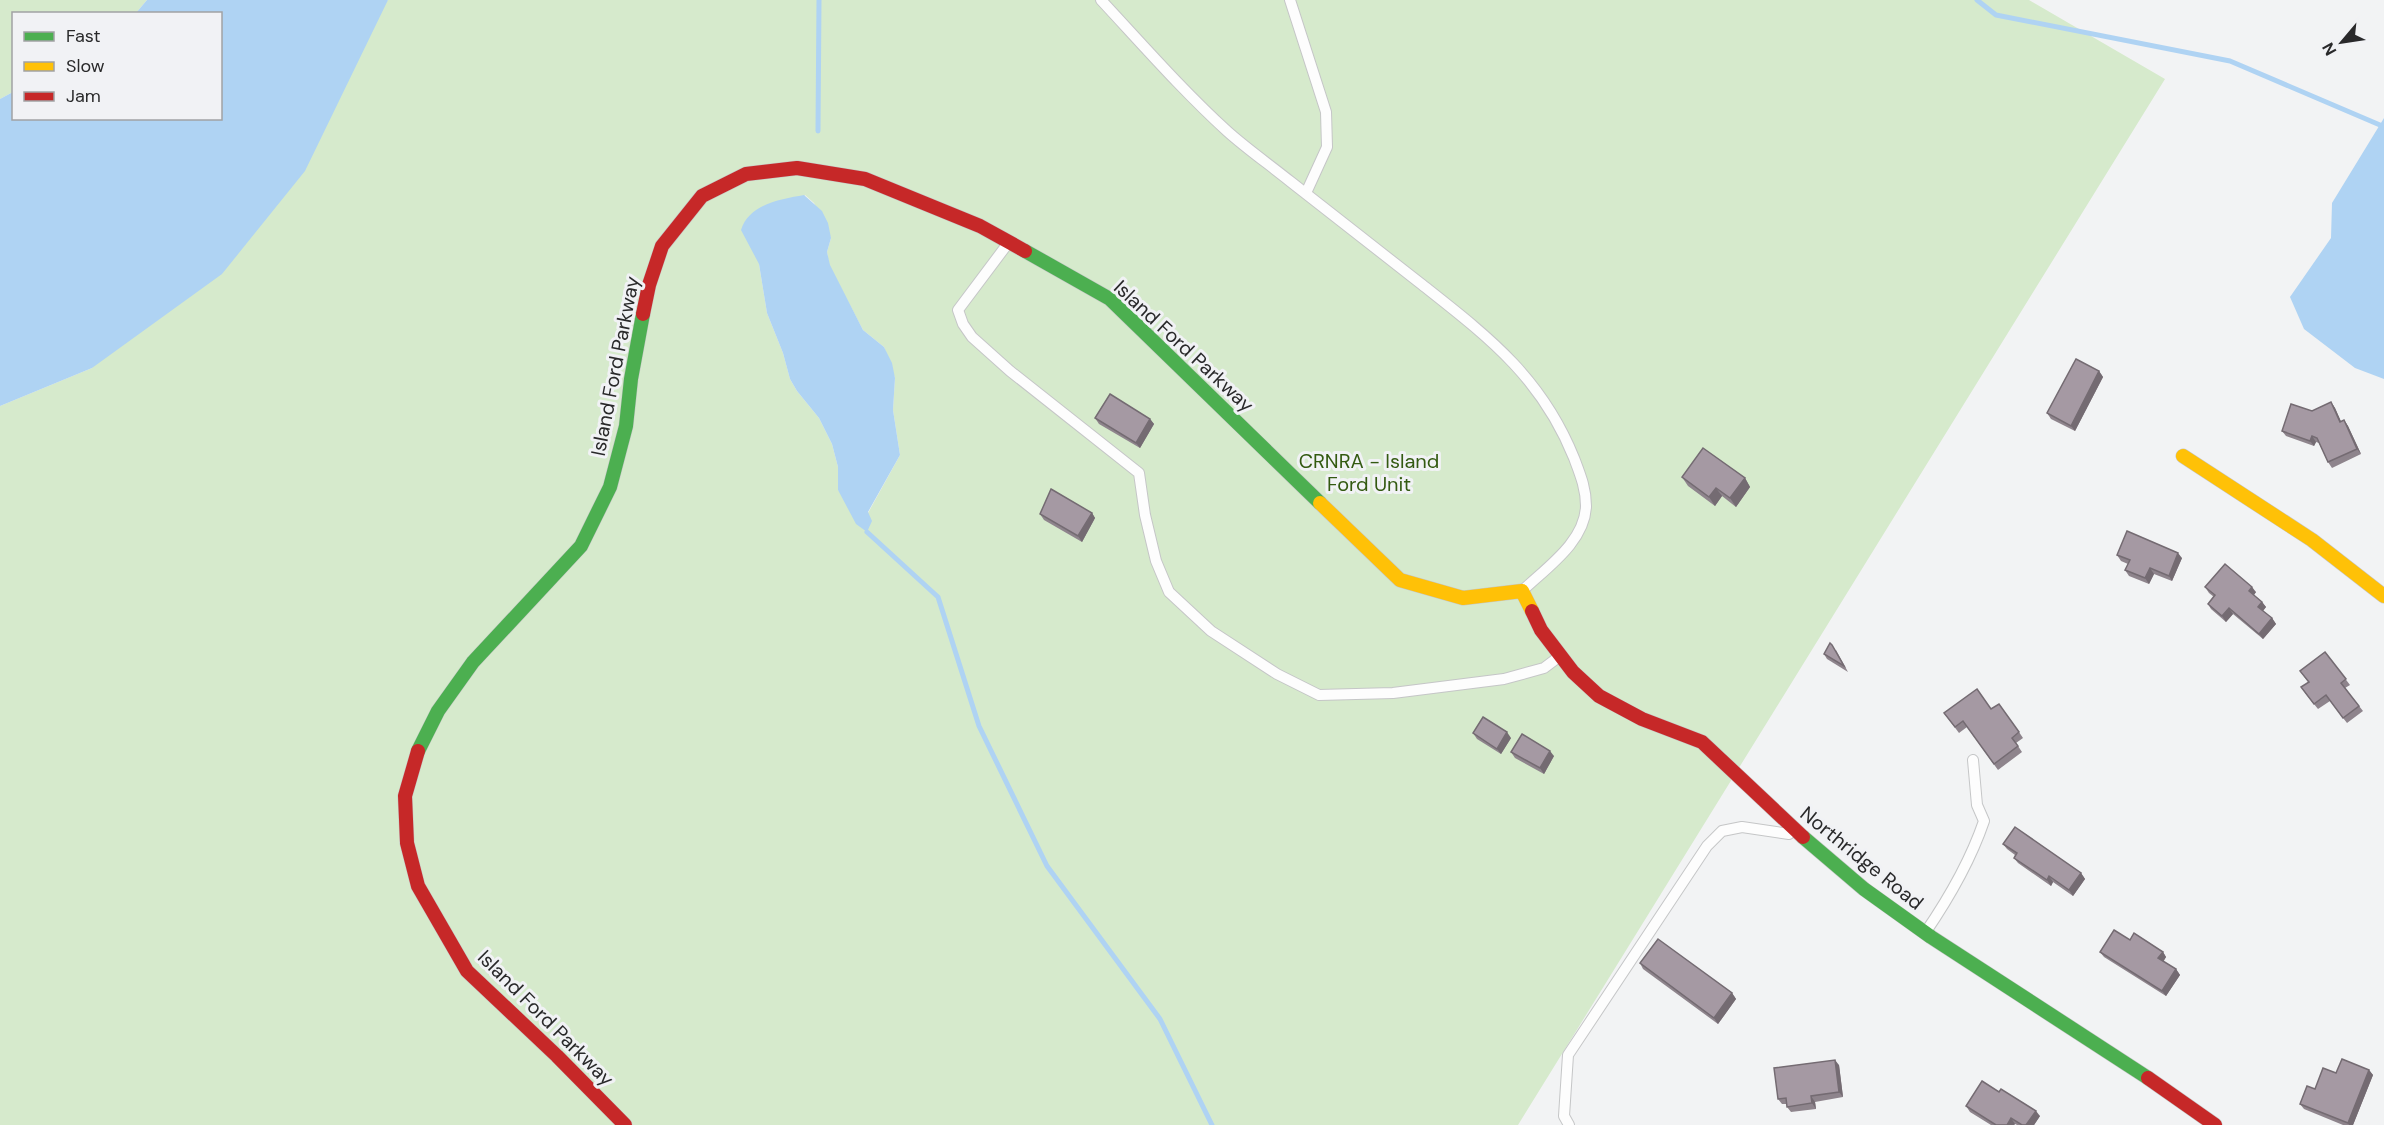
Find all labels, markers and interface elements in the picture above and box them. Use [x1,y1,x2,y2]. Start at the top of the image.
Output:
legend [12,12,222,120]
north arrow [2312,12,2372,72]
text: Fast [66,24,101,48]
text: N [2317,39,2341,59]
text: Slow [66,54,105,78]
text: Jam [66,84,101,108]
street label: Island Ford Parkway [585,274,645,458]
street label: Island Ford Parkway [1108,274,1260,418]
park label: CRNRA - Island Ford Unit [1299,448,1439,497]
street label: Northridge Road [1795,800,1929,916]
street label: Island Ford Parkway [472,944,620,1092]

